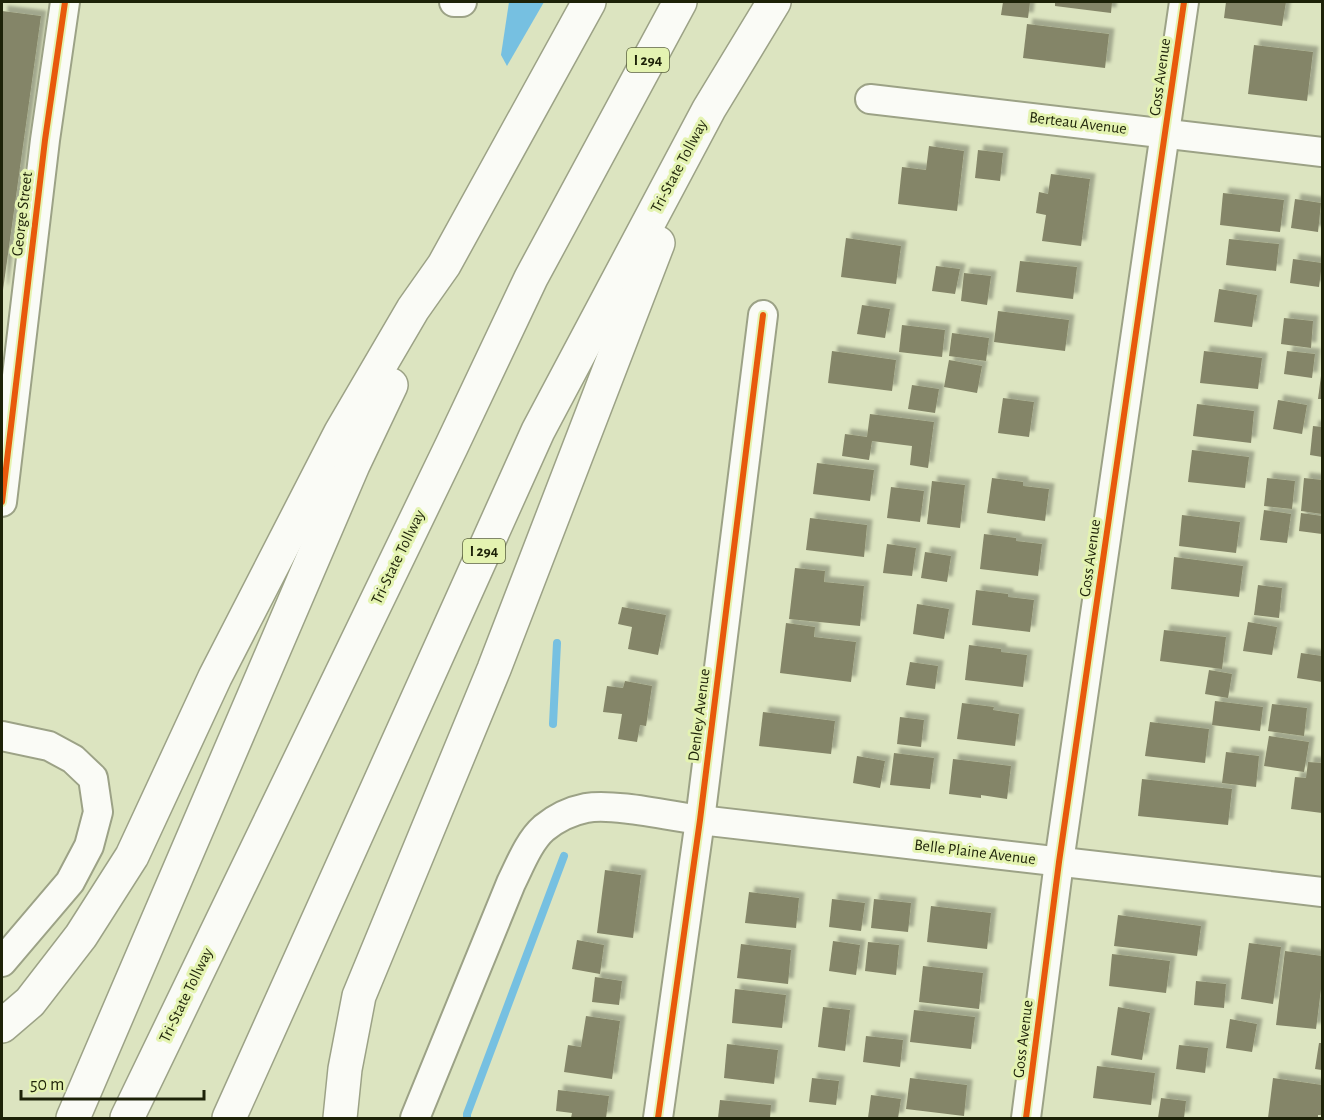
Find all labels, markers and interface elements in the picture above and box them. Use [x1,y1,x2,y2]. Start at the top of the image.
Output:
street label: Goss Avenue [1147,37,1173,117]
road number: I 294 [627,48,669,72]
street label: Berteau Avenue [1028,109,1128,137]
street label: Tri-State Tollway [648,117,711,216]
street label: George Street [9,171,35,257]
street label: Tri-State Tollway [368,507,429,607]
street label: Goss Avenue [1077,518,1103,598]
road number: I 294 [463,539,505,563]
street label: Denley Avenue [685,668,714,762]
street label: Belle Plaine Avenue [913,837,1037,867]
street label: Tri-State Tollway [156,945,217,1045]
street label: Goss Avenue [1010,999,1036,1079]
scale bar [21,1063,204,1101]
text: 50 m [30,1076,64,1094]

